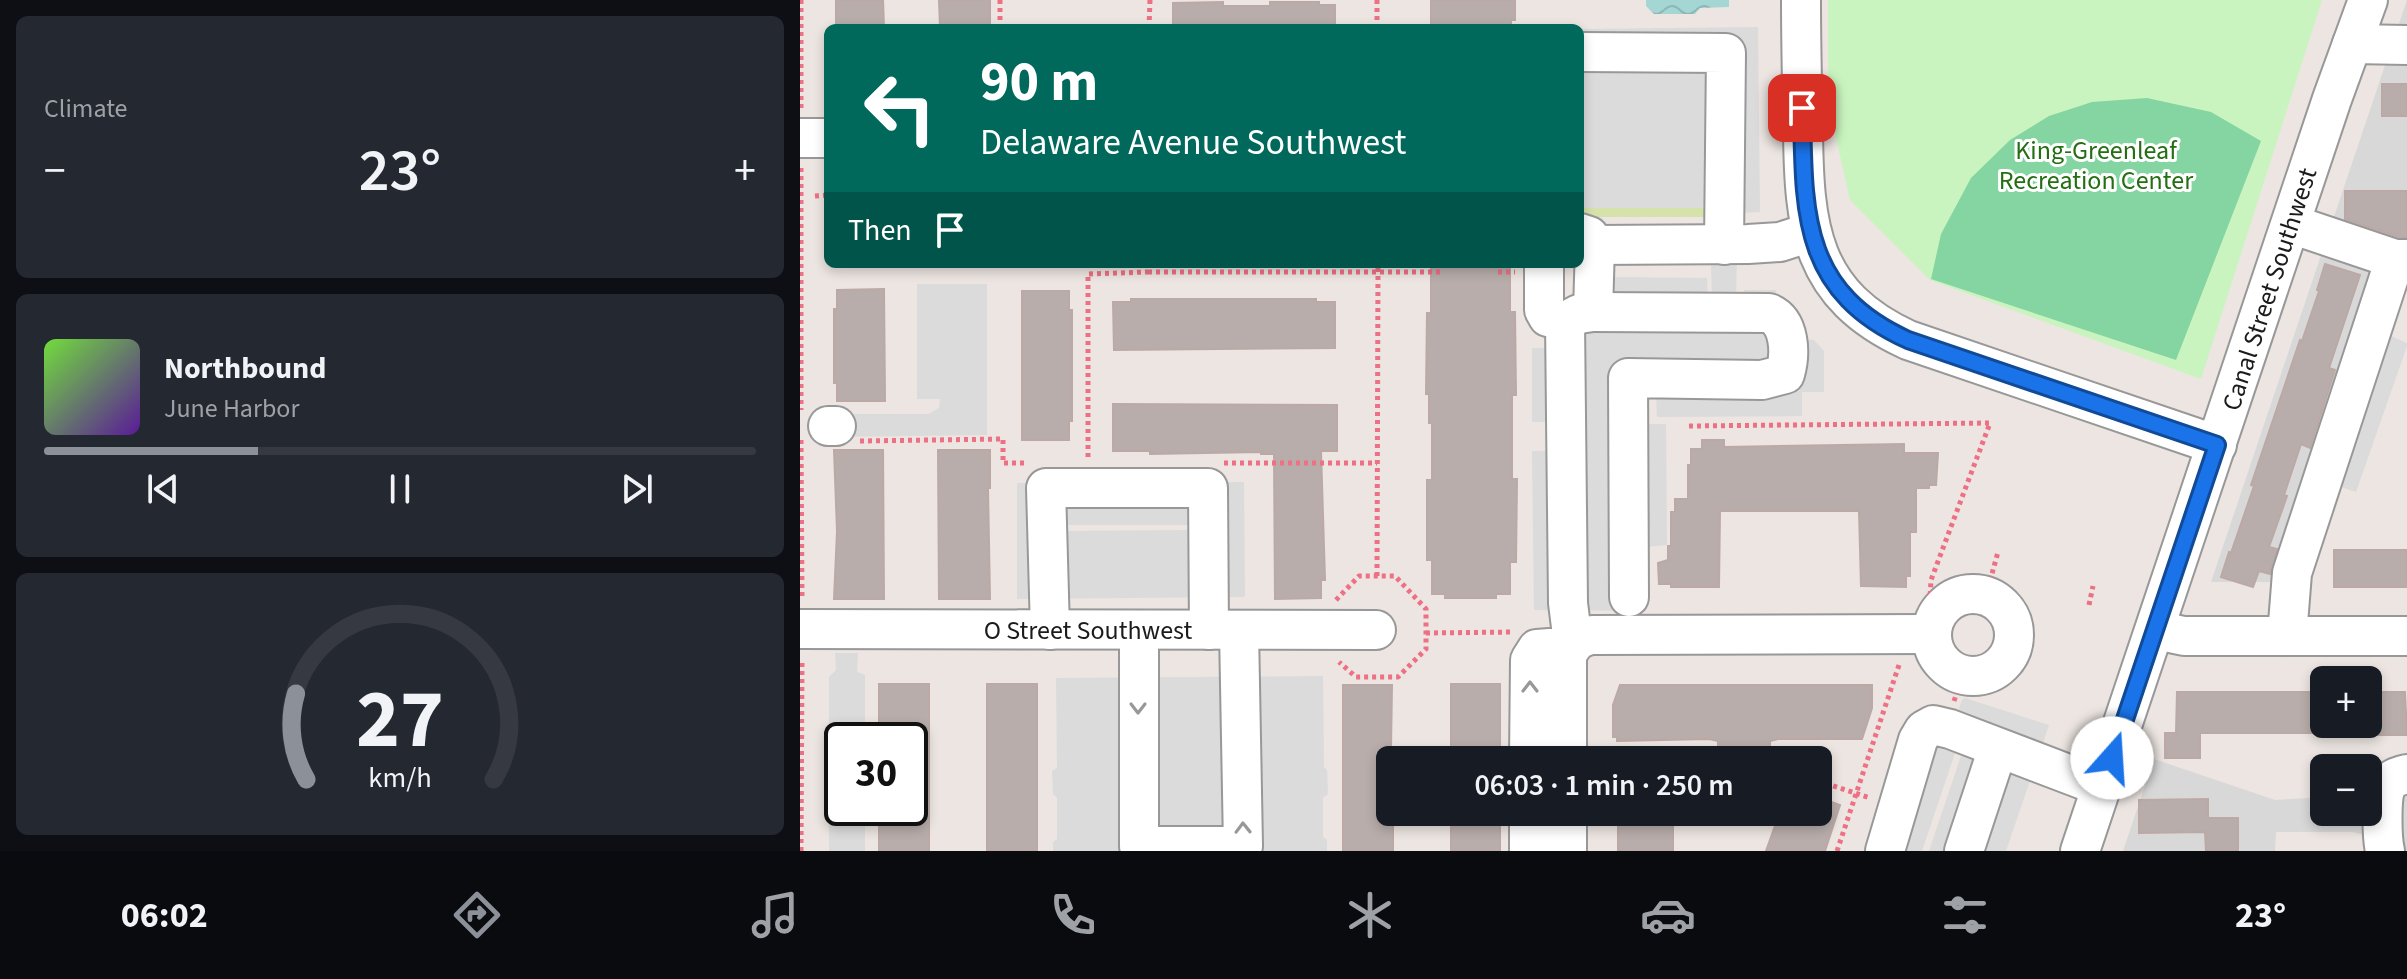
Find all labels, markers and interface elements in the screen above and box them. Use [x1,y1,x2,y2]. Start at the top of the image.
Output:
text: 90 m [980,43,1098,122]
icon: left [848,56,952,160]
pin [1768,74,1836,142]
icon: arrive [1780,86,1824,130]
text: Climate [44,90,128,127]
text: Delaware Avenue Southwest [980,117,1407,168]
text: 23° [359,129,441,214]
park label: King-Greenleaf Recreation Center [1999,132,2194,199]
text: − [44,140,66,203]
text: + [734,140,756,203]
street label: Canal Street Southwest [2213,163,2326,415]
icon: arrive [928,208,972,252]
text: Then [848,209,912,252]
text: Northbound [164,347,326,390]
text: June Harbor [164,390,300,427]
icon: previous [141,467,185,511]
icon: pause [378,467,422,511]
icon: next [615,467,659,511]
street label: O Street Southwest [984,612,1192,649]
text: 27 [356,660,444,778]
map controls [2310,666,2382,826]
button: + [2310,666,2382,738]
one-way arrow [1521,680,1539,693]
one-way arrow [1129,702,1147,715]
position arrow [2070,716,2154,800]
speed limit sign: 30 [824,722,928,826]
button: − [2310,754,2382,826]
text: km/h [368,758,432,798]
text: 06:03 · 1 min · 250 m [1474,764,1734,807]
one-way arrow [1234,821,1252,834]
icon: directions [449,887,505,943]
icon: music [747,887,803,943]
icon: phone [1045,887,1101,943]
icon: climate [1342,887,1398,943]
icon: car [1640,887,1696,943]
icon: filters [1937,887,1993,943]
text: 06:02 [121,890,208,941]
text: 23° [2235,890,2286,941]

